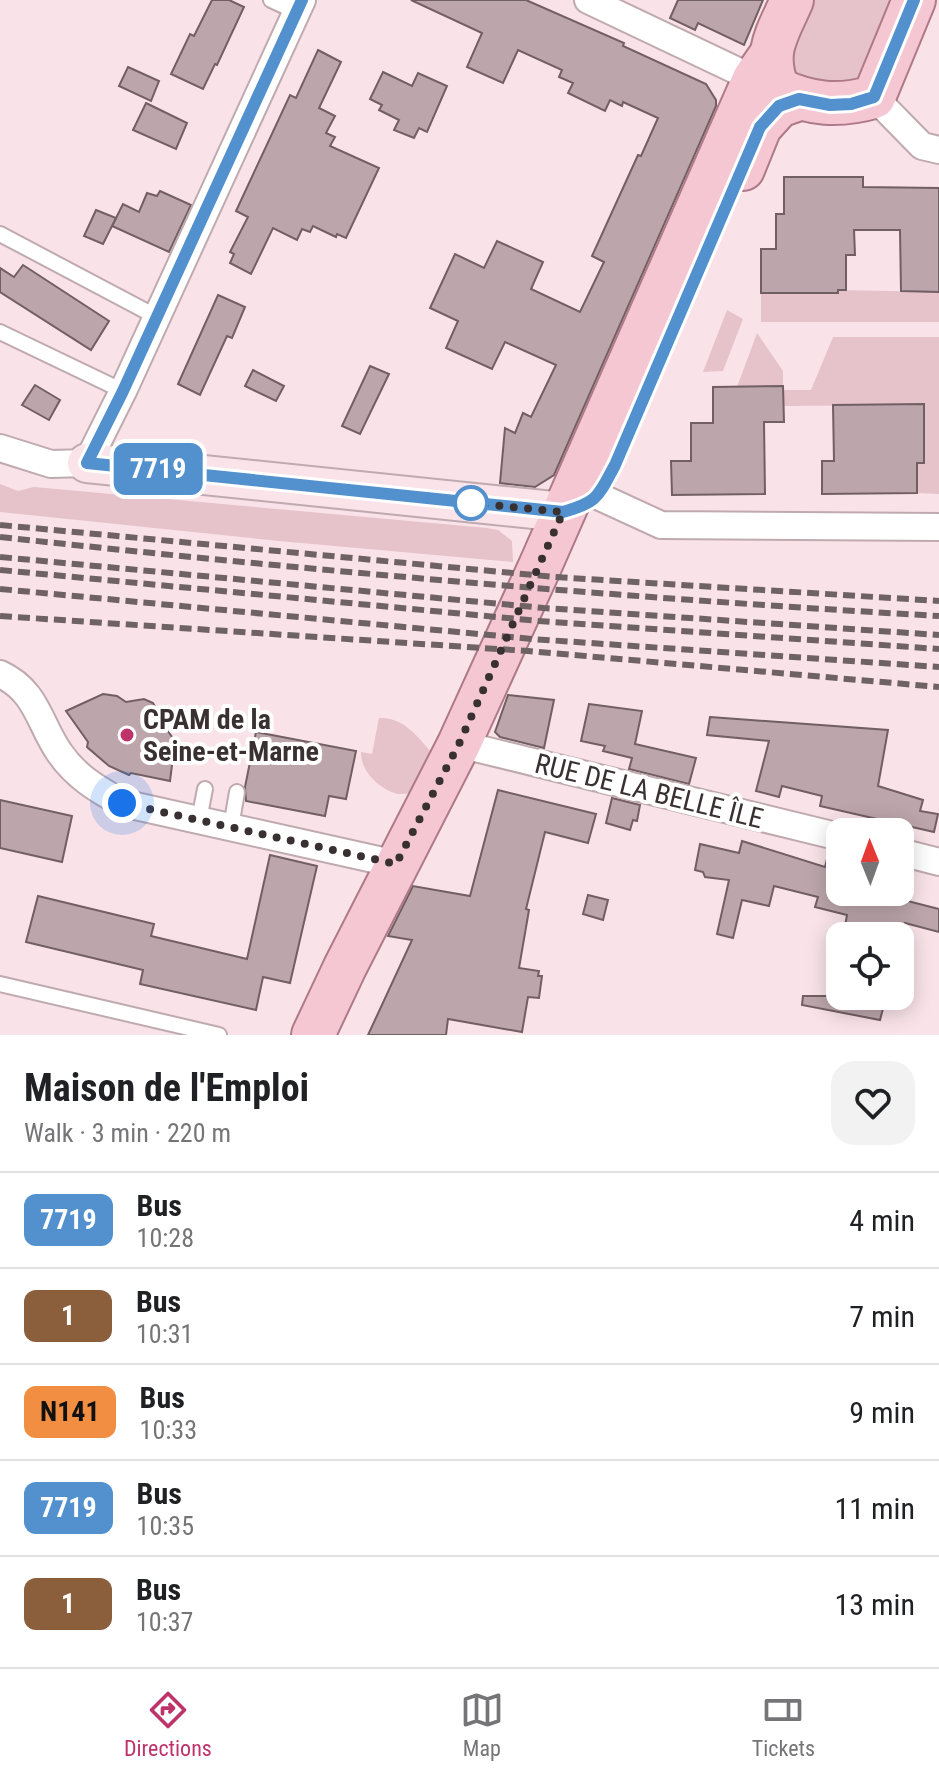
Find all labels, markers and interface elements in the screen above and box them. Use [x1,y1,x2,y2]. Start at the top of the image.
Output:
line badge: 7719 [102,443,214,495]
text: 7719 [130,452,186,485]
unlabelled marker [454,486,488,520]
place label: CPAM de la Seine-et-Marne [143,703,319,768]
marker: CPAM de la Seine-et-Marne [118,726,136,744]
street label: RUE DE LA BELLE ÎLE [532,747,766,835]
your location [102,783,142,823]
north arrow [826,818,914,906]
map controls [826,818,914,1010]
button: locate [826,922,914,1010]
button: heart [831,1061,915,1145]
text: Maison de l'Emploi [24,1066,309,1110]
text: Walk · 3 min · 220 m [24,1118,231,1148]
text: Bus [137,1188,182,1223]
text: 7719 [40,1203,97,1236]
text: 4 min [849,1203,915,1238]
text: 10:28 [137,1223,194,1253]
text: Bus [136,1284,181,1319]
text: 1 [61,1299,75,1332]
text: 7 min [849,1299,915,1334]
text: 10:31 [136,1319,193,1349]
text: Bus [140,1380,185,1415]
text: N141 [40,1395,100,1428]
text: 9 min [849,1395,915,1430]
text: 10:33 [140,1415,197,1445]
text: Bus [137,1476,182,1511]
text: 7719 [40,1491,97,1524]
text: 11 min [834,1491,915,1526]
text: 10:35 [137,1511,194,1541]
text: Bus [136,1572,181,1607]
text: 1 [61,1587,75,1620]
text: 13 min [834,1587,915,1622]
text: 10:37 [136,1607,193,1637]
tab: Directions [124,1688,212,1761]
tab: Map [460,1688,504,1761]
tab: Tickets [752,1688,815,1761]

